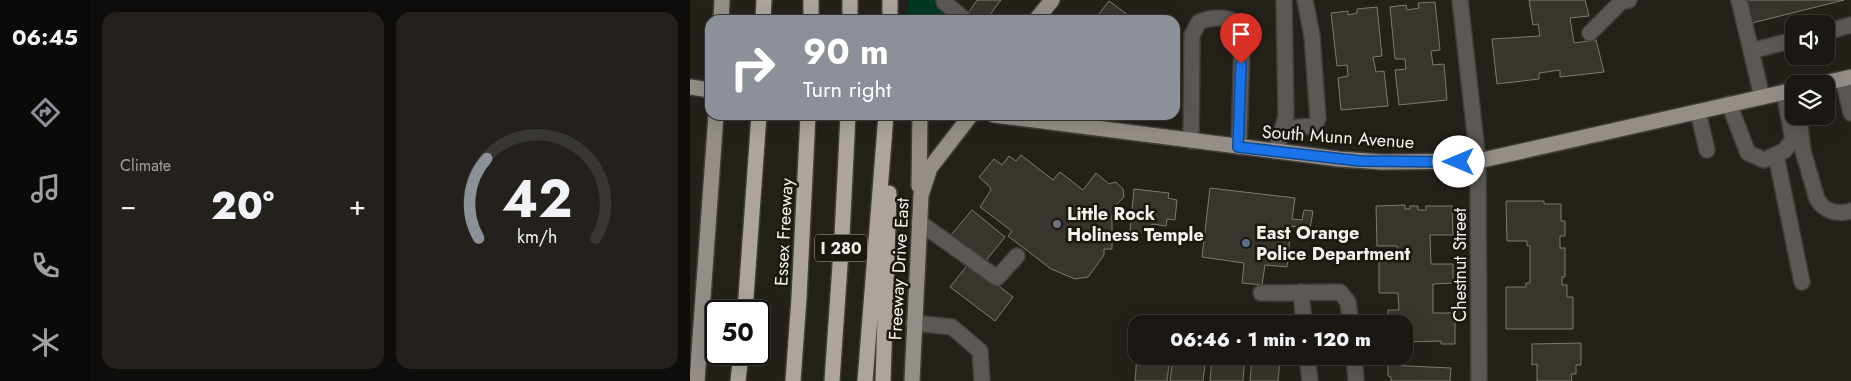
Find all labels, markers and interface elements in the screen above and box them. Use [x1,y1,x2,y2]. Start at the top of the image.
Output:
pin [1220,13,1262,64]
map controls [1785,15,1835,125]
button: sound [1785,15,1835,65]
icon: arrive [1227,20,1255,48]
text: 06:45 [12,21,78,53]
text: 90 m [803,27,889,77]
icon: right [720,35,785,100]
text: Turn right [803,73,891,105]
button: layers [1785,75,1835,125]
icon: directions [28,95,63,130]
street label: South Munn Avenue [1261,119,1415,155]
position arrow [1432,135,1484,187]
text: Climate [120,154,171,177]
text: 42 [502,161,572,237]
icon: music [28,171,63,206]
street label: Essex Freeway [768,177,800,287]
text: 20° [211,178,274,233]
text: − [120,185,137,226]
text: + [349,185,366,226]
street label: Freeway Drive East [882,197,916,341]
place label: Little Rock Holiness Temple [1067,201,1204,248]
street label: Chestnut Street [1447,207,1473,322]
marker: Little Rock Holiness Temple [1051,218,1063,230]
place label: East Orange Police Department [1256,220,1411,267]
text: km/h [517,224,557,250]
road number: I 280 [815,234,867,262]
marker: East Orange Police Department [1240,237,1252,249]
icon: phone [28,248,63,283]
speed limit sign: 50 [705,300,770,365]
icon: climate [28,325,63,360]
text: 06:46 · 1 min · 120 m [1170,326,1371,353]

